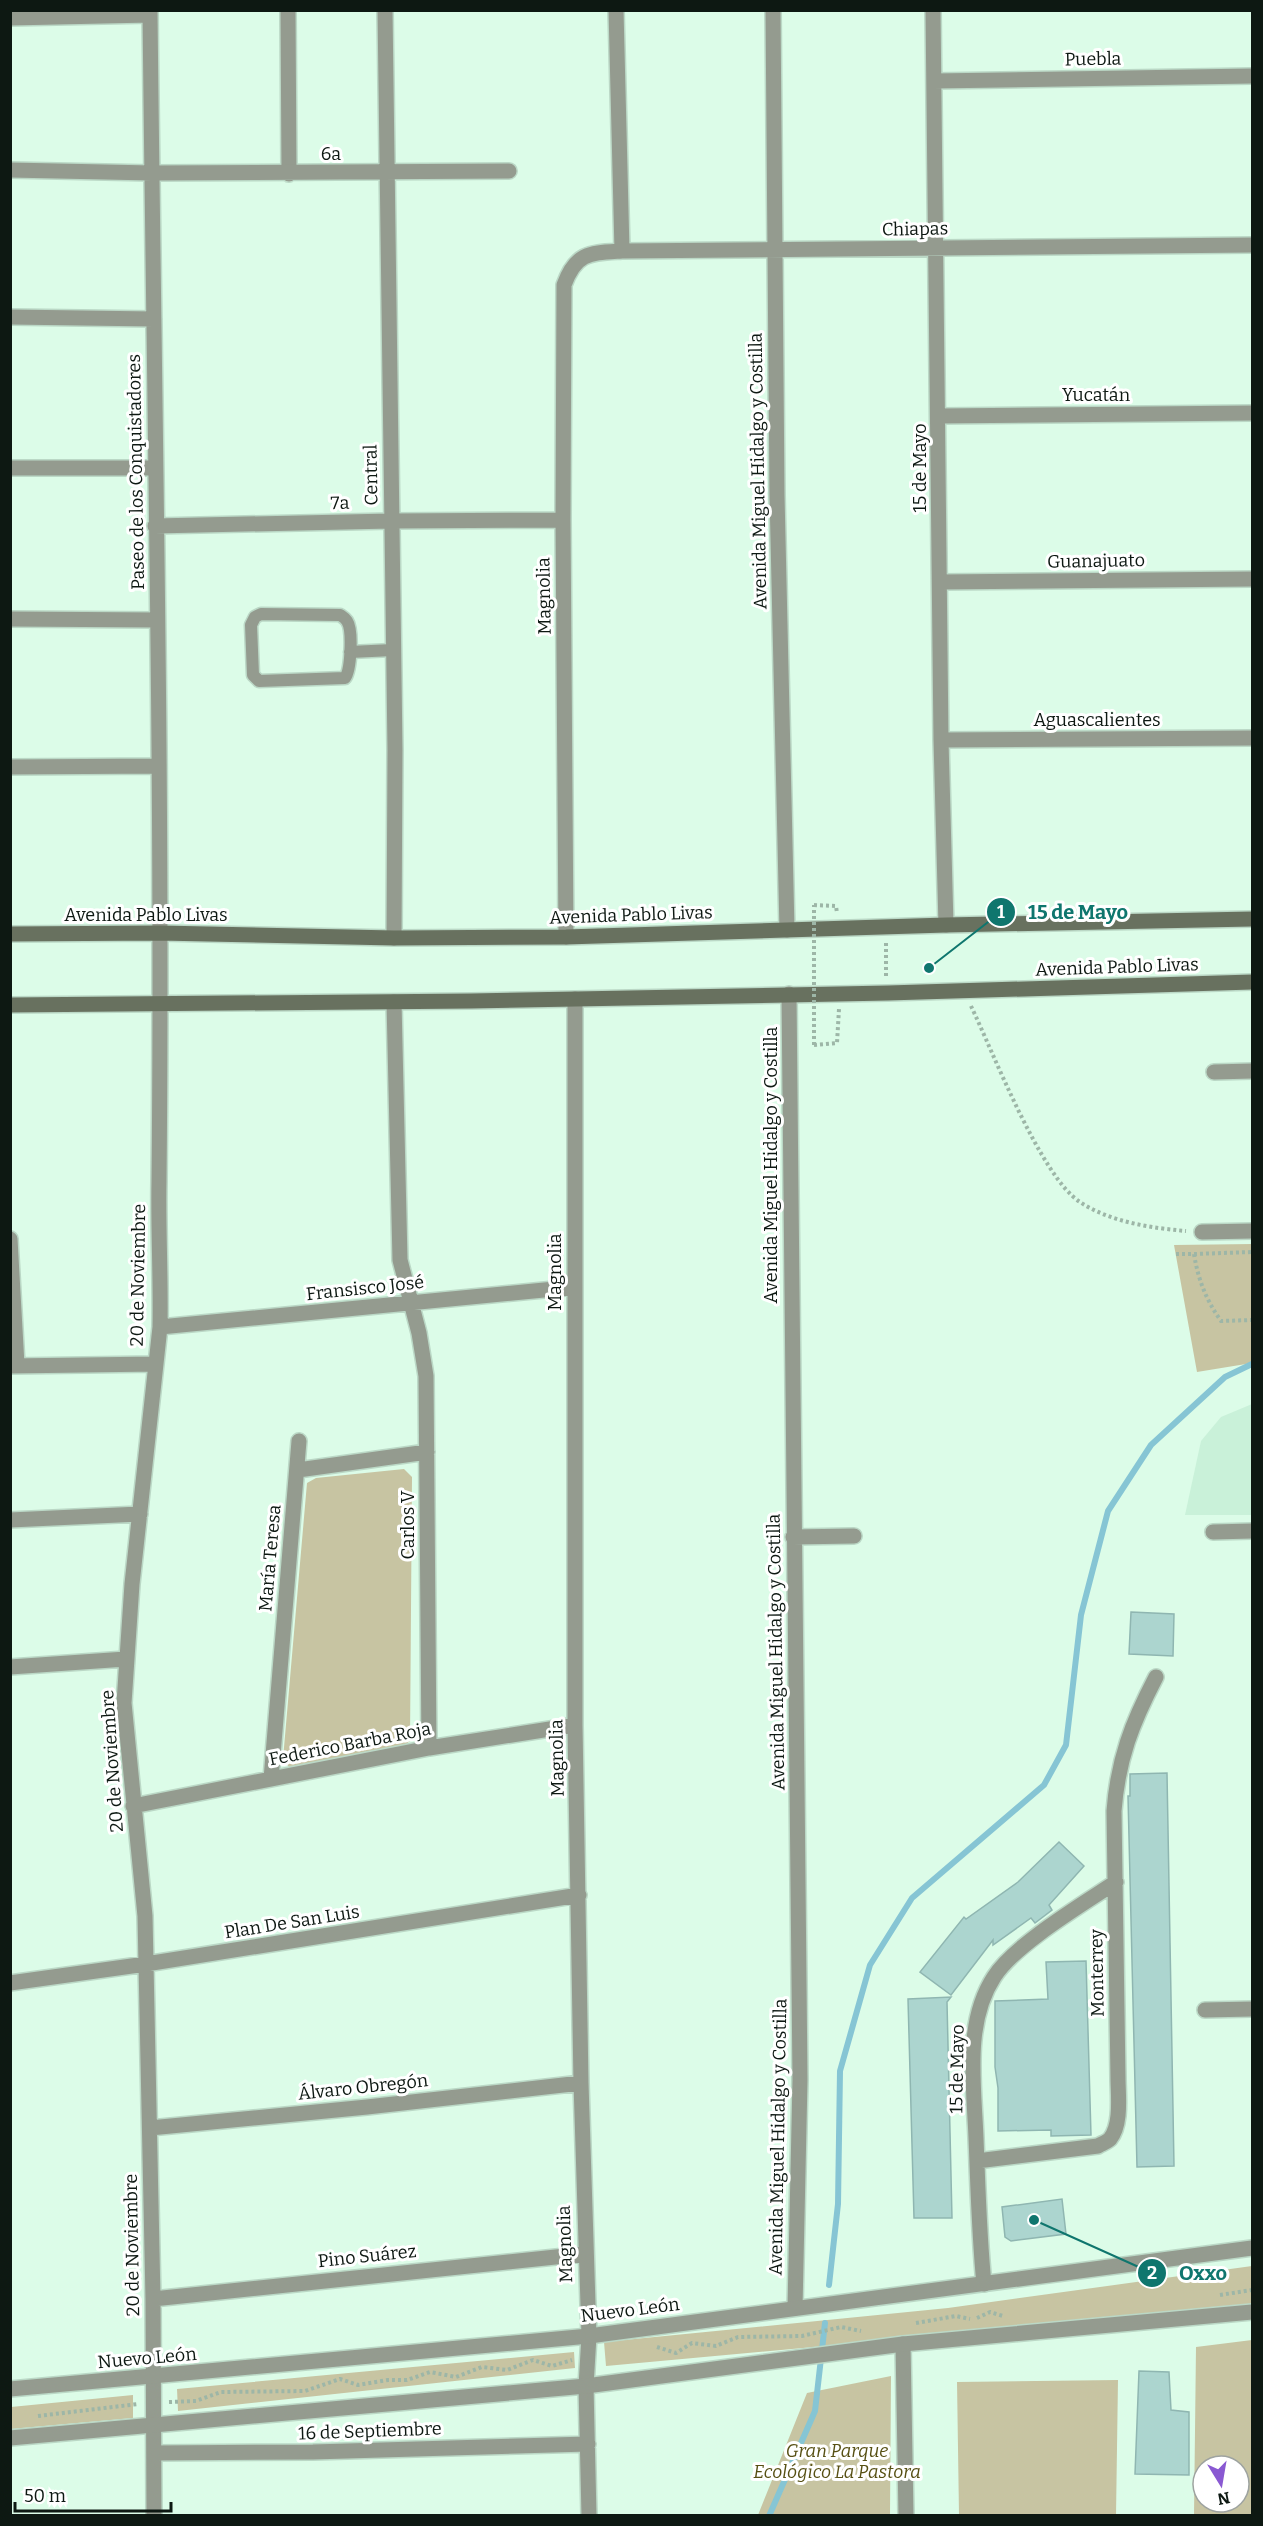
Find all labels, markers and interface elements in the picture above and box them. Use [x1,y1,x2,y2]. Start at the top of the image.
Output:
street label: Puebla [1064,48,1122,70]
street label: 6a [321,143,341,165]
street label: Chiapas [882,217,948,241]
street label: Avenida Miguel Hidalgo y Costilla [745,332,771,610]
street label: Paseo de los Conquistadores [123,354,149,590]
street label: Yucatán [1062,384,1131,406]
street label: 15 de Mayo [909,423,931,513]
street label: Central [359,444,383,506]
street label: 7a [330,492,350,514]
street label: Guanajuato [1047,549,1145,573]
street label: Magnolia [532,557,556,635]
street label: Aguascalientes [1033,709,1161,731]
callout: 15 de Mayo [986,893,1140,931]
text: 15 de Mayo [1028,900,1128,924]
street label: Avenida Pablo Livas [549,901,713,929]
text: 1 [997,901,1005,923]
street label: Avenida Pablo Livas [64,904,228,926]
street label: Avenida Pablo Livas [1035,953,1199,981]
street label: Avenida Miguel Hidalgo y Costilla [760,1026,782,1303]
street label: 20 de Noviembre [126,1204,150,1346]
street label: Magnolia [544,1233,566,1311]
street label: Fransisco José [305,1271,425,1305]
street label: Carlos V [397,1490,419,1559]
street label: María Teresa [254,1504,286,1612]
street label: Avenida Miguel Hidalgo y Costilla [763,1513,789,1791]
street label: 20 de Noviembre [96,1689,128,1833]
street label: Federico Barba Roja [267,1717,433,1771]
street label: Magnolia [545,1719,569,1797]
street label: Plan De San Luis [223,1900,361,1944]
street label: Monterrey [1085,1928,1109,2017]
street label: Avenida Miguel Hidalgo y Costilla [765,1998,791,2276]
street label: 15 de Mayo [945,2024,969,2114]
street label: Álvaro Obregón [297,2069,430,2105]
street label: 20 de Noviembre [120,2174,144,2316]
street label: Magnolia [553,2205,577,2283]
street label: Pino Suárez [317,2240,417,2272]
callout: Oxxo [1137,2254,1239,2292]
text: Oxxo [1179,2261,1227,2285]
text: 2 [1147,2262,1157,2284]
street label: Nuevo León [579,2293,681,2327]
street label: Nuevo León [97,2343,198,2373]
street label: 16 de Septiembre [298,2418,442,2444]
park label: Gran Parque Ecológico La Pastora [753,2440,921,2483]
north arrow [1191,2454,1251,2514]
scale bar [15,2475,171,2513]
text: 50 m [24,2485,66,2507]
text: N [1216,2488,1232,2509]

